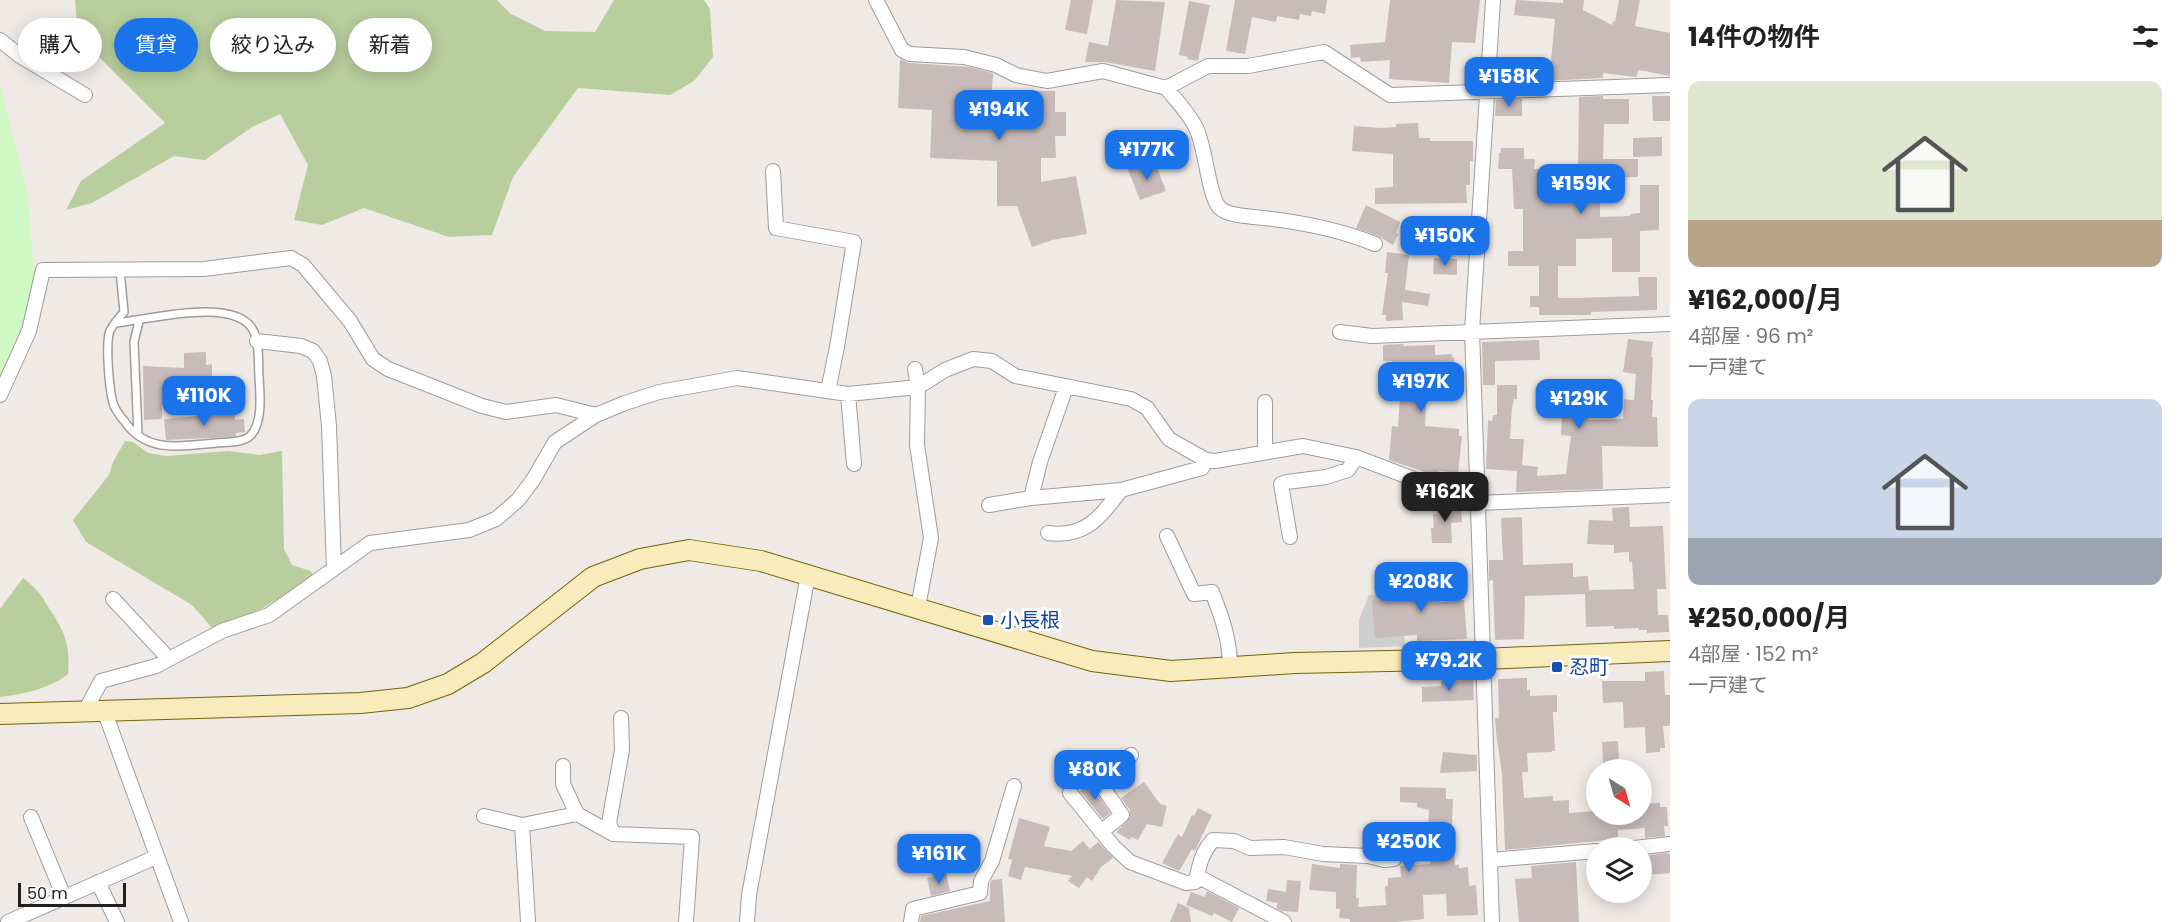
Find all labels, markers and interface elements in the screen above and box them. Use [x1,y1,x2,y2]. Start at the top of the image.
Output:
chip: 購入 [18,18,102,72]
chip: 賃貸 [114,18,198,72]
chip: 絞り込み [210,18,336,72]
chip: 新着 [348,18,432,72]
text: 14件の物件 [1688,19,1819,55]
icon: filters [2129,20,2162,53]
pin: ¥158K [1467,57,1551,108]
text: ¥158K [1479,62,1539,90]
pin: ¥194K [957,90,1041,141]
text: ¥194K [969,95,1029,123]
icon: home [1871,120,1979,228]
pin: ¥177K [1105,130,1189,181]
text: ¥177K [1119,135,1175,163]
pin: ¥159K [1539,164,1623,215]
text: ¥159K [1551,169,1611,197]
pin: ¥150K [1403,216,1487,267]
text: ¥150K [1415,221,1475,249]
text: ¥162,000/月 [1688,282,1843,318]
text: 4部屋 · 96 m² [1688,322,1813,350]
text: 一戸建て [1688,353,1768,381]
pin: ¥197K [1379,362,1463,413]
text: ¥197K [1392,367,1450,395]
pin: ¥110K [162,376,246,427]
pin: ¥129K [1537,379,1621,430]
text: ¥110K [176,381,232,409]
text: ¥129K [1550,384,1608,412]
icon: home [1871,438,1979,546]
pin: ¥162K [1403,472,1487,523]
text: ¥162K [1415,477,1475,505]
pin: ¥208K [1379,562,1463,613]
text: ¥208K [1389,567,1453,595]
text: ¥250,000/月 [1688,600,1850,636]
place label: 小長根 [1000,606,1060,634]
marker: 小長根 [981,613,995,627]
text: 4部屋 · 152 m² [1688,640,1819,668]
pin: ¥79.2K [1400,641,1498,692]
text: ¥79.2K [1415,646,1483,674]
place label: 忍町 [1569,653,1609,681]
marker: 忍町 [1550,660,1564,674]
text: 一戸建て [1688,671,1768,699]
pin: ¥80K [1059,750,1131,801]
text: ¥80K [1068,755,1122,783]
north arrow [1586,759,1652,825]
map controls [1586,759,1652,903]
pin: ¥250K [1367,822,1451,873]
text: ¥250K [1377,827,1441,855]
pin: ¥161K [897,834,981,885]
button: layers [1586,837,1652,903]
text: ¥161K [911,839,967,867]
scale bar [18,880,126,908]
text: 50 m [27,882,68,905]

